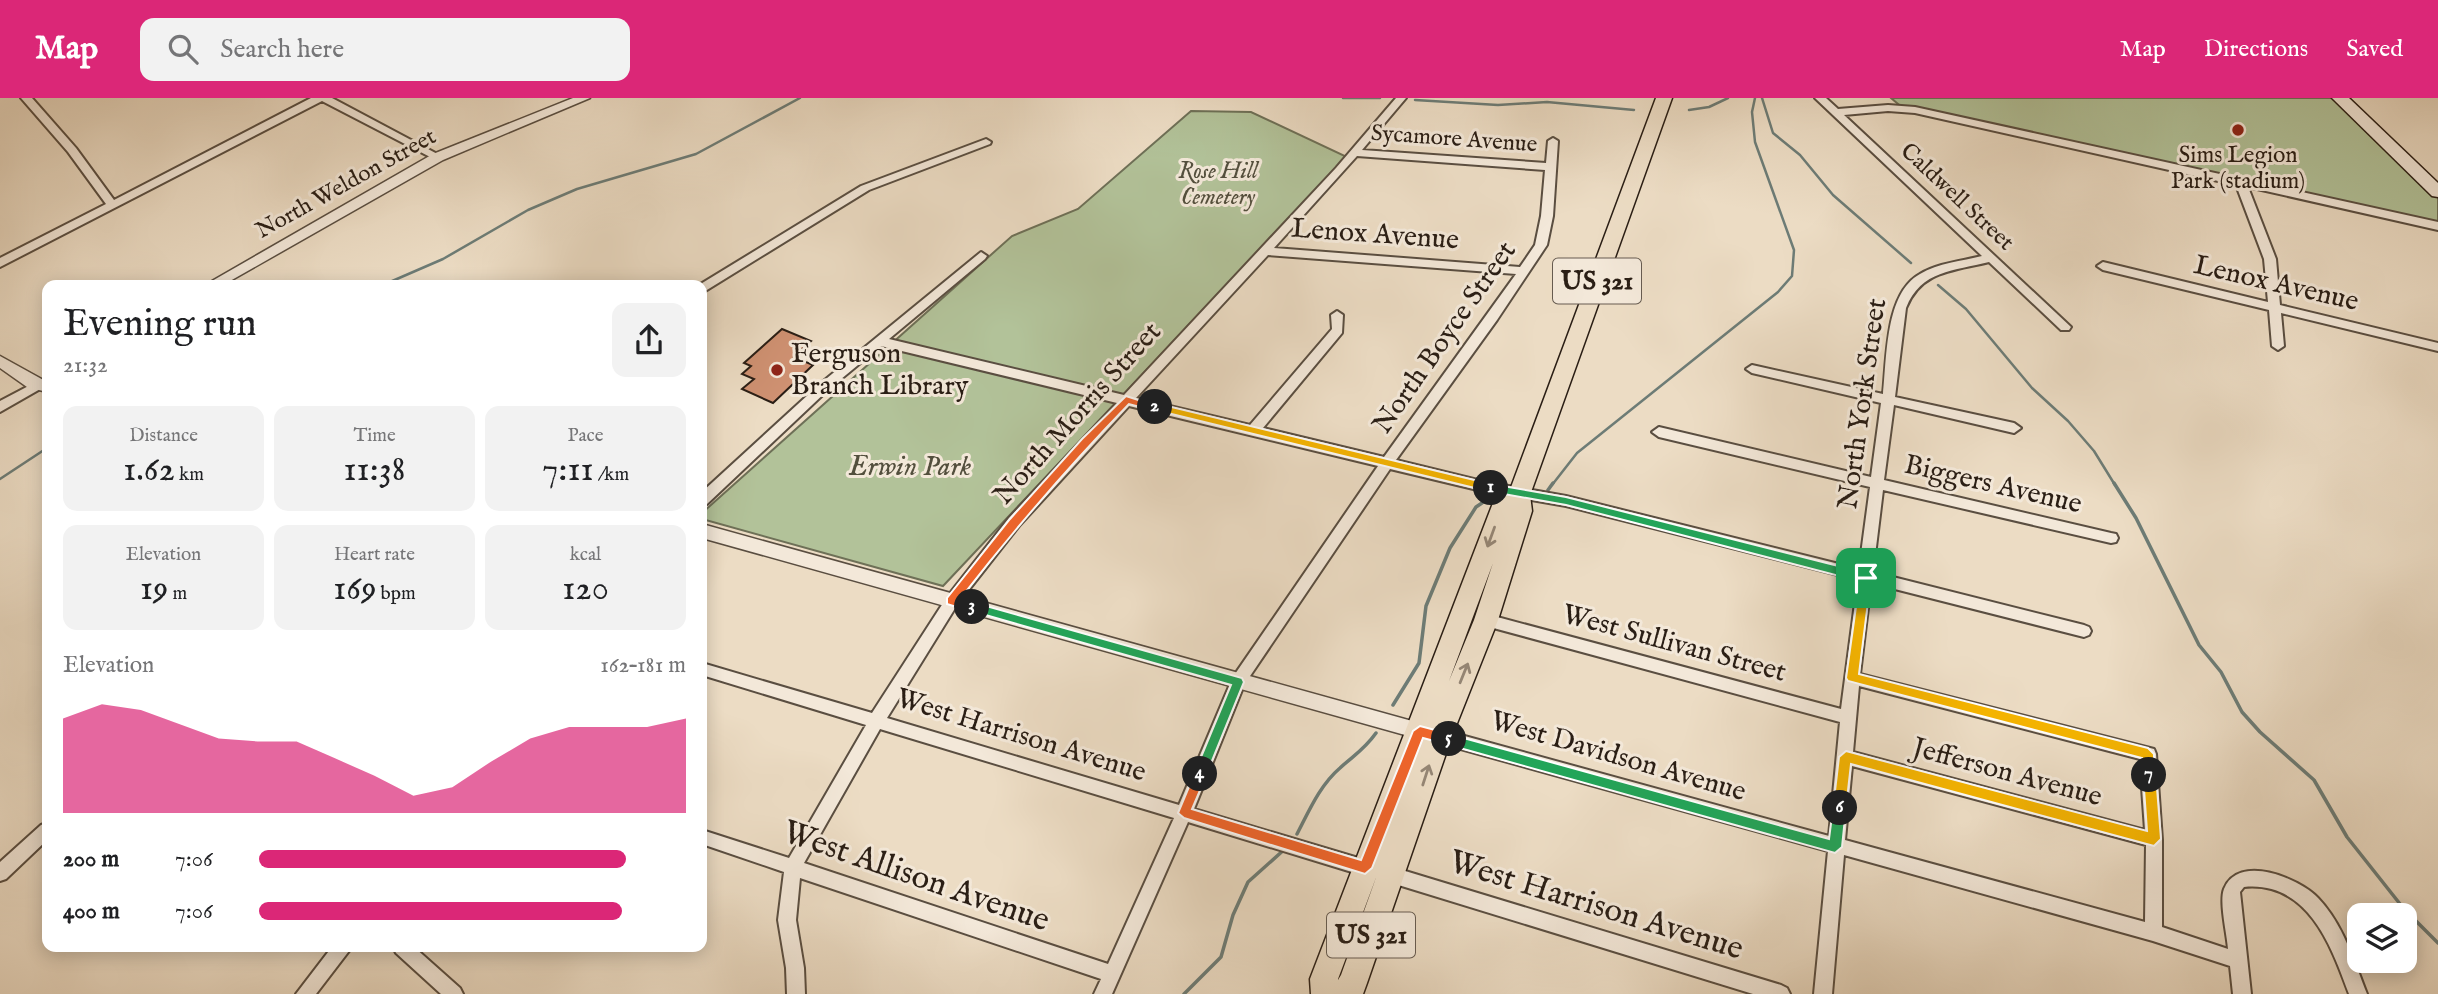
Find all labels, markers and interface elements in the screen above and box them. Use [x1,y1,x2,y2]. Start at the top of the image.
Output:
search box [140,18,630,81]
text: Map [35,28,98,70]
icon: search [164,30,202,68]
text: Search here [220,33,344,66]
text: Map [2120,34,2166,65]
text: Directions [2204,34,2308,65]
text: Saved [2346,34,2403,65]
street label: Sycamore Avenue [1370,119,1538,159]
street label: North Weldon Street [251,122,441,246]
marker: Sims Legion Park (stadium) [2230,122,2246,138]
street label: Caldwell Street [1894,137,2020,257]
place label: Sims Legion Park (stadium) [2171,141,2305,196]
park label: Rose Hill Cemetery [1178,157,1259,212]
street label: Lenox Avenue [1290,212,1460,258]
street label: North Boyce Street [1366,235,1525,441]
street label: Lenox Avenue [2190,248,2362,320]
road number: US 321 [1553,258,1641,304]
street label: North York Street [1831,296,1895,512]
text: Evening run [63,301,257,349]
button: share [612,303,686,377]
street label: North Morris Street [987,315,1170,513]
place label: Ferguson Branch Library [791,337,969,404]
text: 21:32 [63,351,108,380]
marker: Ferguson Branch Library [769,362,785,378]
pin: 2 [1138,390,1172,424]
text: 2 [1150,394,1159,418]
text: Distance [129,424,198,448]
text: Time [353,424,396,448]
text: Pace [568,424,603,448]
text: 1.62 [123,448,175,493]
text: 11:38 [343,448,406,493]
text: 7:11 [542,448,594,493]
street label: Biggers Avenue [1901,448,2085,522]
park label: Erwin Park [848,450,971,485]
text: km [175,463,204,487]
text: /km [594,463,629,487]
pin: 1 [1474,470,1508,506]
text: 1 [1487,475,1494,499]
one-way arrow [1484,526,1496,548]
text: Elevation [126,543,201,567]
text: Heart rate [334,543,415,567]
text: kcal [570,543,601,567]
pin [1836,548,1896,608]
icon: arrive [1847,559,1885,597]
text: 19 [140,567,168,612]
text: 169 [333,567,376,612]
text: 120 [562,567,609,612]
text: m [168,582,187,606]
text: bpm [376,582,416,606]
pin: 3 [954,589,990,624]
text: 3 [968,594,975,618]
street label: West Sullivan Street [1558,597,1790,691]
text: Elevation [63,651,154,680]
text: 162–181 m [600,651,686,680]
one-way arrow [1459,663,1472,684]
street label: West Harrison Avenue [892,681,1150,791]
street label: West Davidson Avenue [1486,704,1750,810]
pin: 5 [1432,722,1466,756]
text: 5 [1445,726,1452,750]
street label: Jefferson Avenue [1905,730,2106,815]
pin: 4 [1182,756,1218,792]
pin: 7 [2132,758,2166,792]
text: 4 [1195,761,1204,785]
text: 7 [2144,762,2153,786]
one-way arrow [1421,764,1433,786]
pin: 6 [1822,790,1857,826]
text: 6 [1835,795,1844,819]
street label: West Allison Avenue [777,812,1055,942]
street label: West Harrison Avenue [1444,841,1748,971]
text: 200 m [63,845,119,874]
text: 7:06 [175,845,213,874]
text: 400 m [63,897,120,926]
text: 7:06 [175,897,213,926]
map controls [2347,903,2417,973]
button: layers [2347,903,2417,973]
road number: US 321 [1327,912,1415,958]

